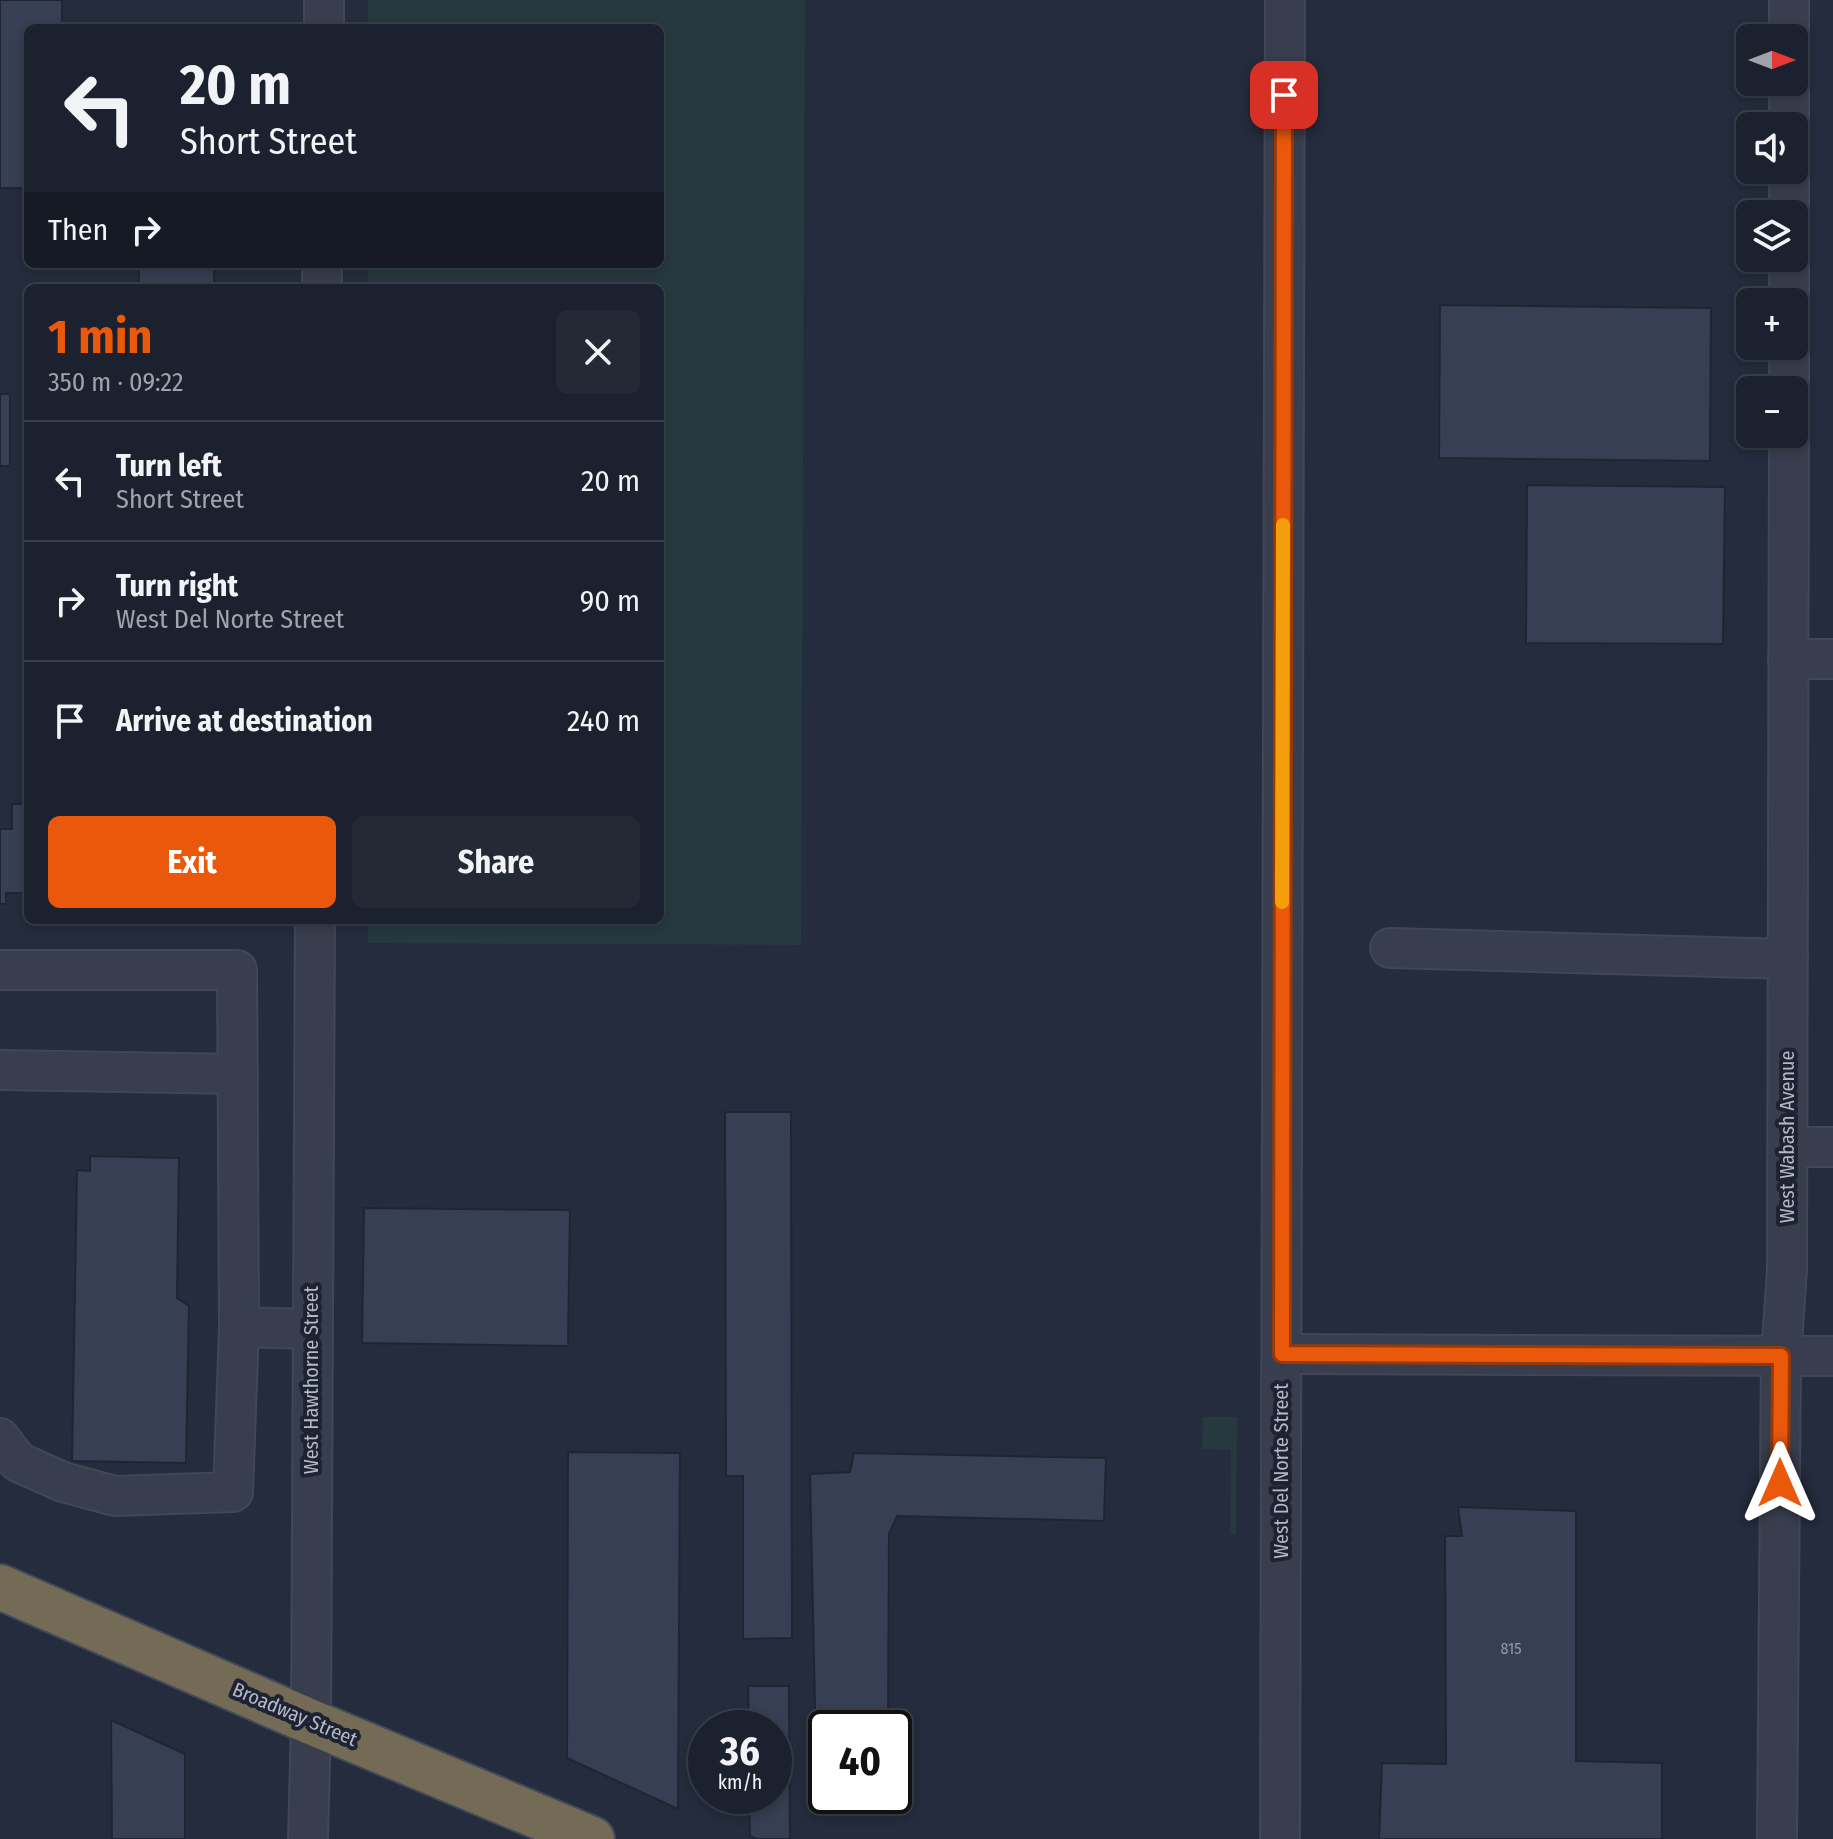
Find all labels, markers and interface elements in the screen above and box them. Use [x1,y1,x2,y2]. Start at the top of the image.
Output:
north arrow [1736,24,1808,96]
map controls [1736,24,1808,448]
text: 20 m [180,52,291,119]
icon: left [48,56,152,160]
pin [1250,61,1318,129]
icon: arrive [1262,73,1306,117]
button: sound [1736,112,1808,184]
text: Short Street [180,120,357,164]
button: layers [1736,200,1808,272]
icon: right [124,208,168,252]
text: Then [48,212,108,248]
button: + [1736,288,1808,360]
text: 1 min [48,308,153,366]
button: close [556,310,640,394]
text: 350 m · 09:22 [48,367,183,398]
button: − [1736,376,1808,448]
text: Turn left [116,448,222,484]
icon: left [48,459,92,503]
text: 20 m [581,463,640,499]
text: Short Street [116,484,244,515]
text: Turn right [116,568,238,604]
icon: right [48,579,92,623]
text: 90 m [580,583,640,619]
text: West Del Norte Street [116,604,344,635]
icon: arrive [48,699,92,743]
text: Arrive at destination [116,703,373,739]
text: 240 m [567,703,640,739]
button: Exit [48,816,336,908]
button: Share [352,816,640,908]
street label: West Wabash Avenue [1775,1051,1799,1223]
street label: West Hawthorne Street [299,1285,323,1474]
street label: West Del Norte Street [1269,1383,1293,1559]
position arrow [1738,1441,1822,1525]
house number: 815 [1500,1639,1522,1658]
street label: Broadway Street [229,1677,361,1751]
speed limit sign: 40 [808,1710,912,1814]
text: 36 [720,1728,760,1776]
text: km/h [718,1770,762,1794]

